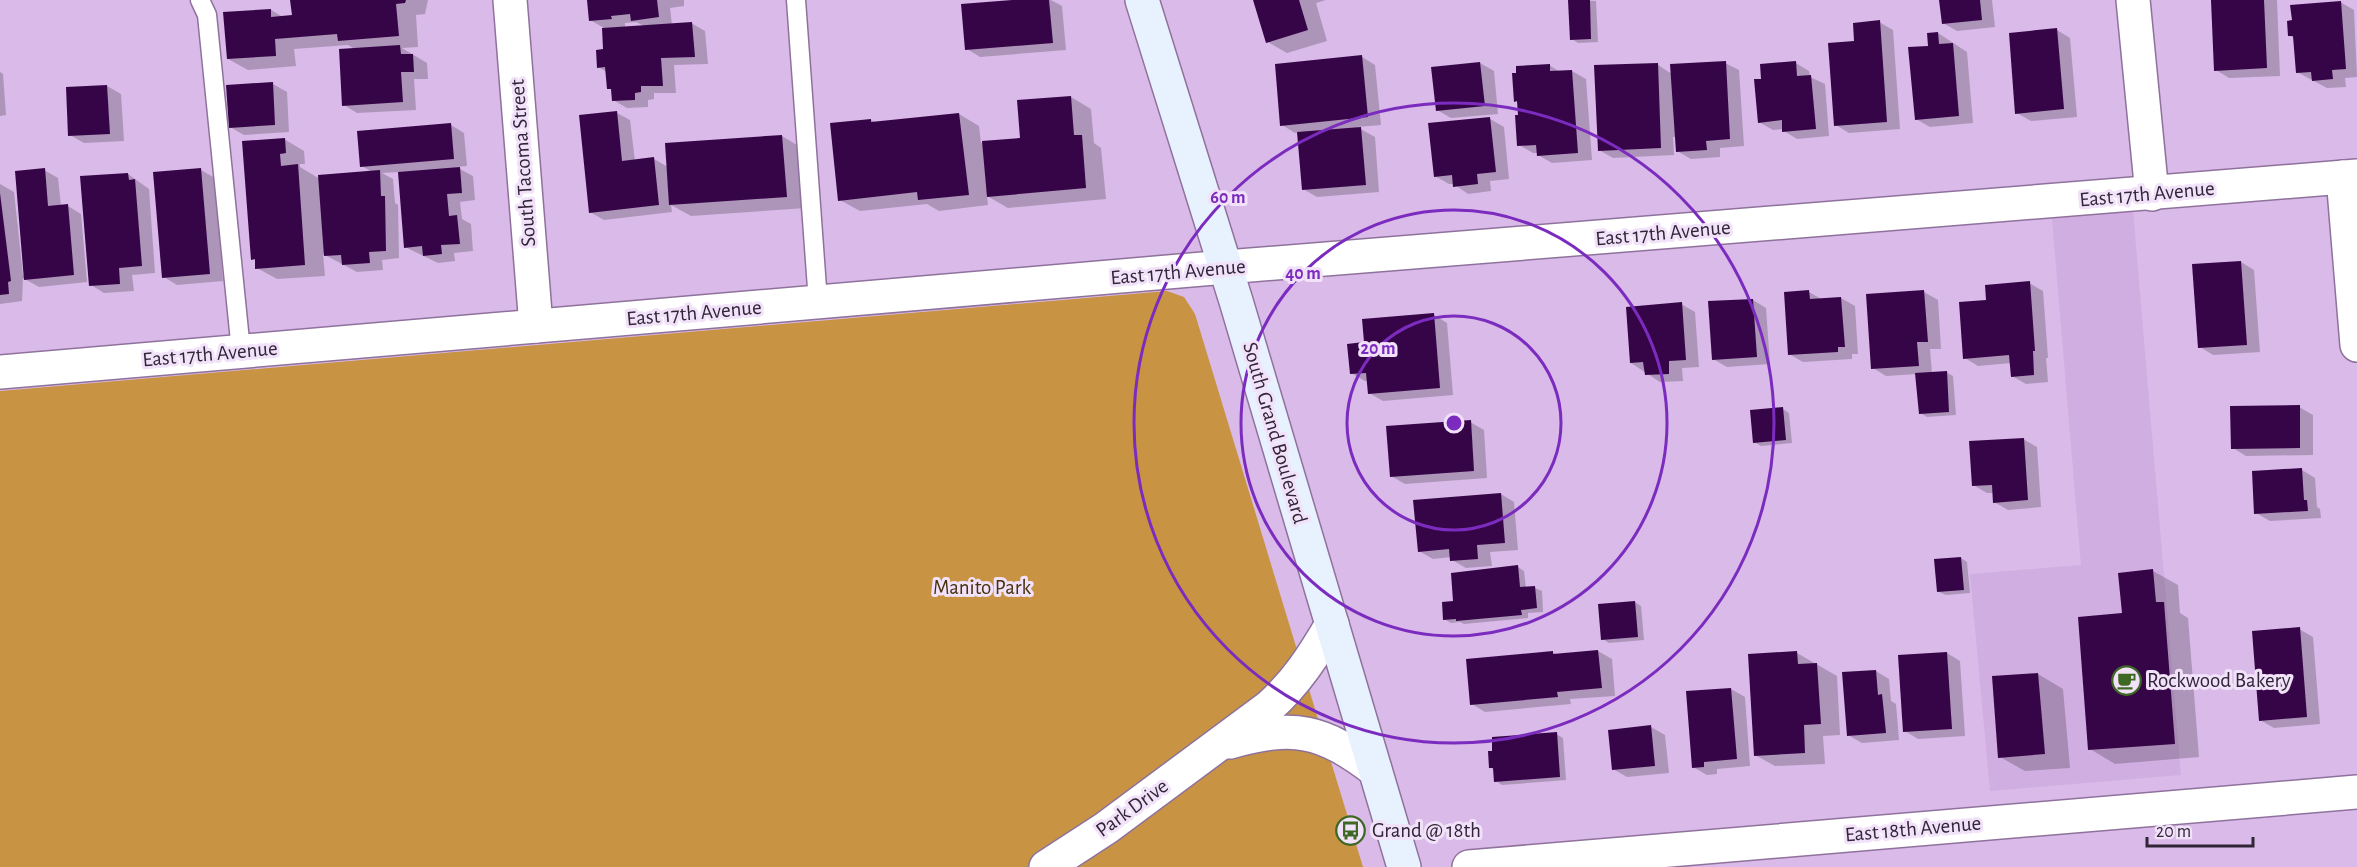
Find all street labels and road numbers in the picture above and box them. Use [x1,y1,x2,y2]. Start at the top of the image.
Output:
street label: South Tacoma Street [507,78,539,247]
street label: East 17th Avenue [2079,178,2215,210]
street label: East 17th Avenue [1595,217,1731,249]
street label: East 17th Avenue [1110,256,1246,288]
street label: East 17th Avenue [626,297,762,329]
street label: East 17th Avenue [142,338,278,370]
street label: South Grand Boulevard [1239,340,1311,526]
street label: Park Drive [1092,775,1172,841]
street label: East 18th Avenue [1844,813,1982,845]

